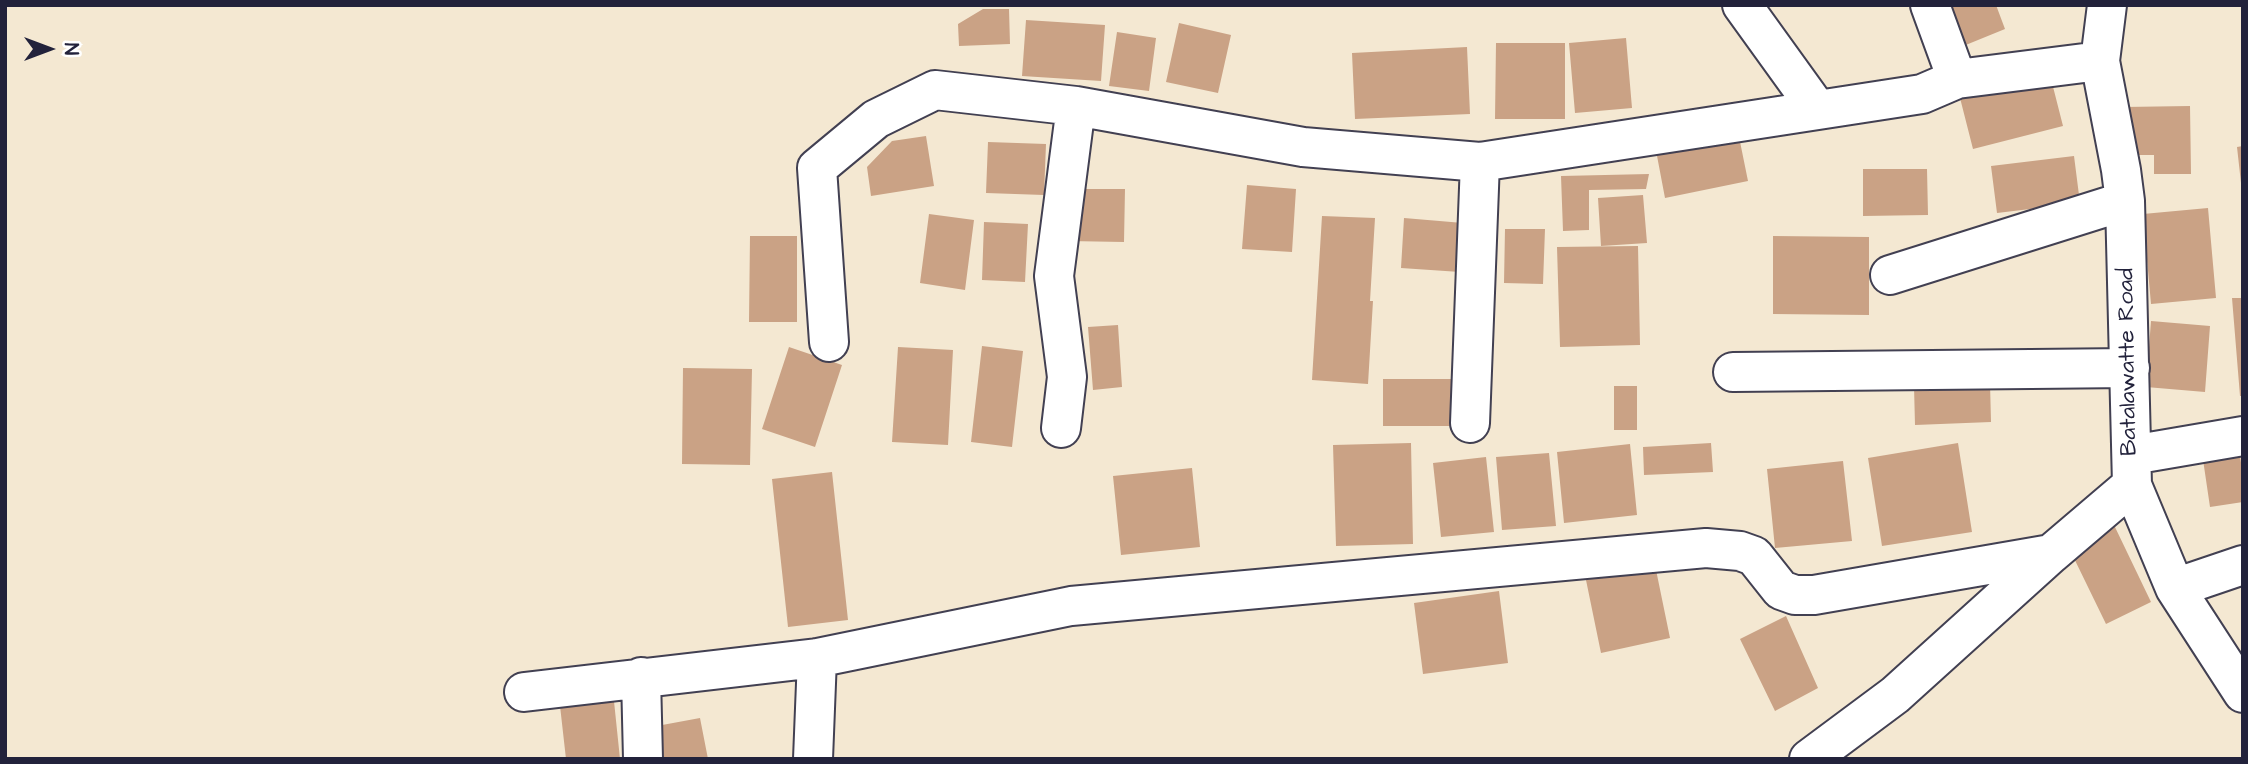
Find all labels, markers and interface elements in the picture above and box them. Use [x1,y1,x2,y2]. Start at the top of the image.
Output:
north arrow [14,14,84,84]
text: N [57,43,84,55]
street label: Batalawatte Road [2114,268,2144,456]

